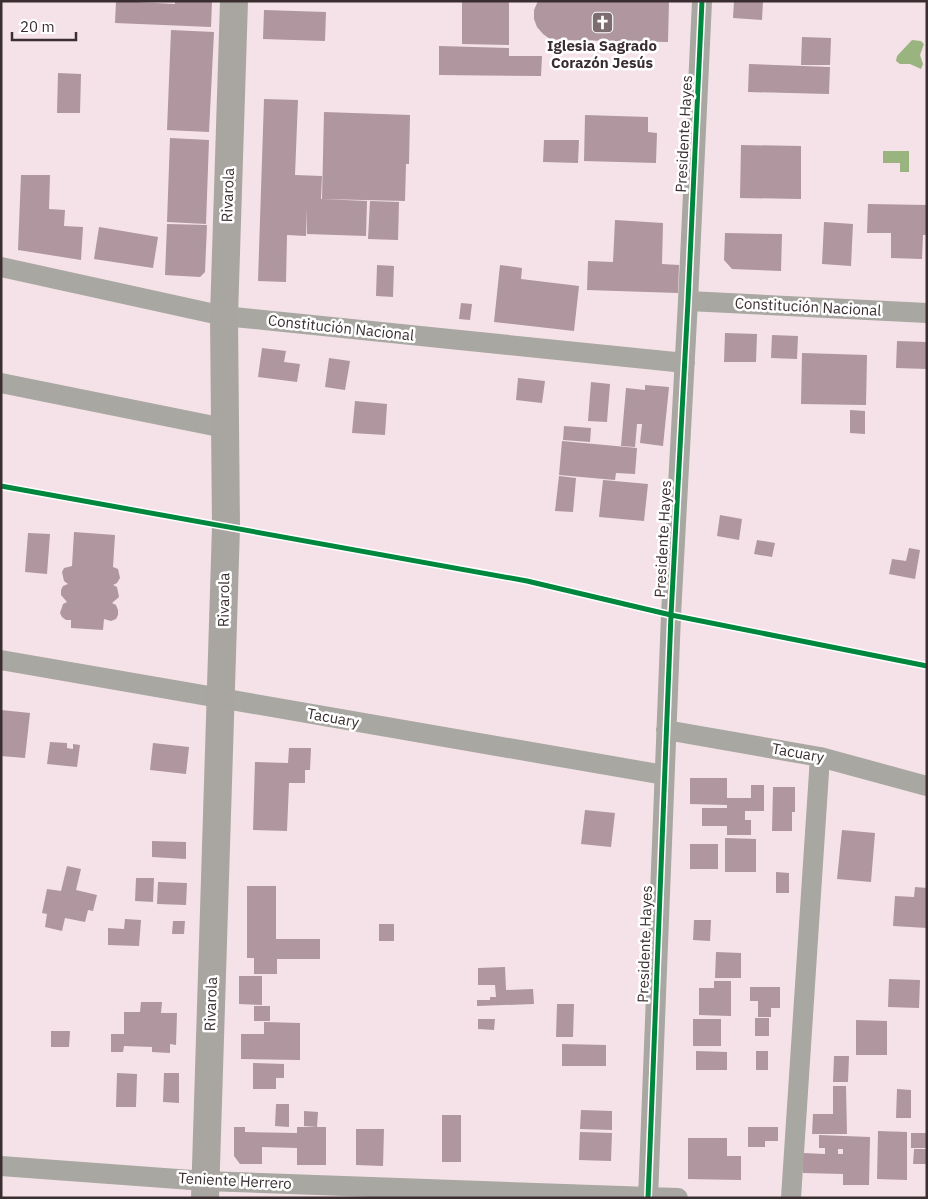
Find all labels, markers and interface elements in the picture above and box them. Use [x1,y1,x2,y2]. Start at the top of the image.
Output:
scale bar [12,10,76,42]
church icon: Iglesia Sagrado Corazón Jesús [590,11,614,35]
text: 20 m [20,17,55,36]
place label: Iglesia Sagrado Corazón Jesús [547,36,657,72]
street label: Presidente Hayes [671,75,696,193]
street label: Rivarola [217,167,238,223]
street label: Constitución Nacional [734,293,882,320]
street label: Constitución Nacional [267,310,415,345]
street label: Presidente Hayes [650,480,675,598]
street label: Rivarola [214,573,233,627]
street label: Tacuary [305,704,361,732]
street label: Tacuary [770,739,826,767]
street label: Presidente Hayes [633,885,656,1003]
street label: Rivarola [200,976,221,1032]
street label: Teniente Herrero [178,1168,292,1193]

